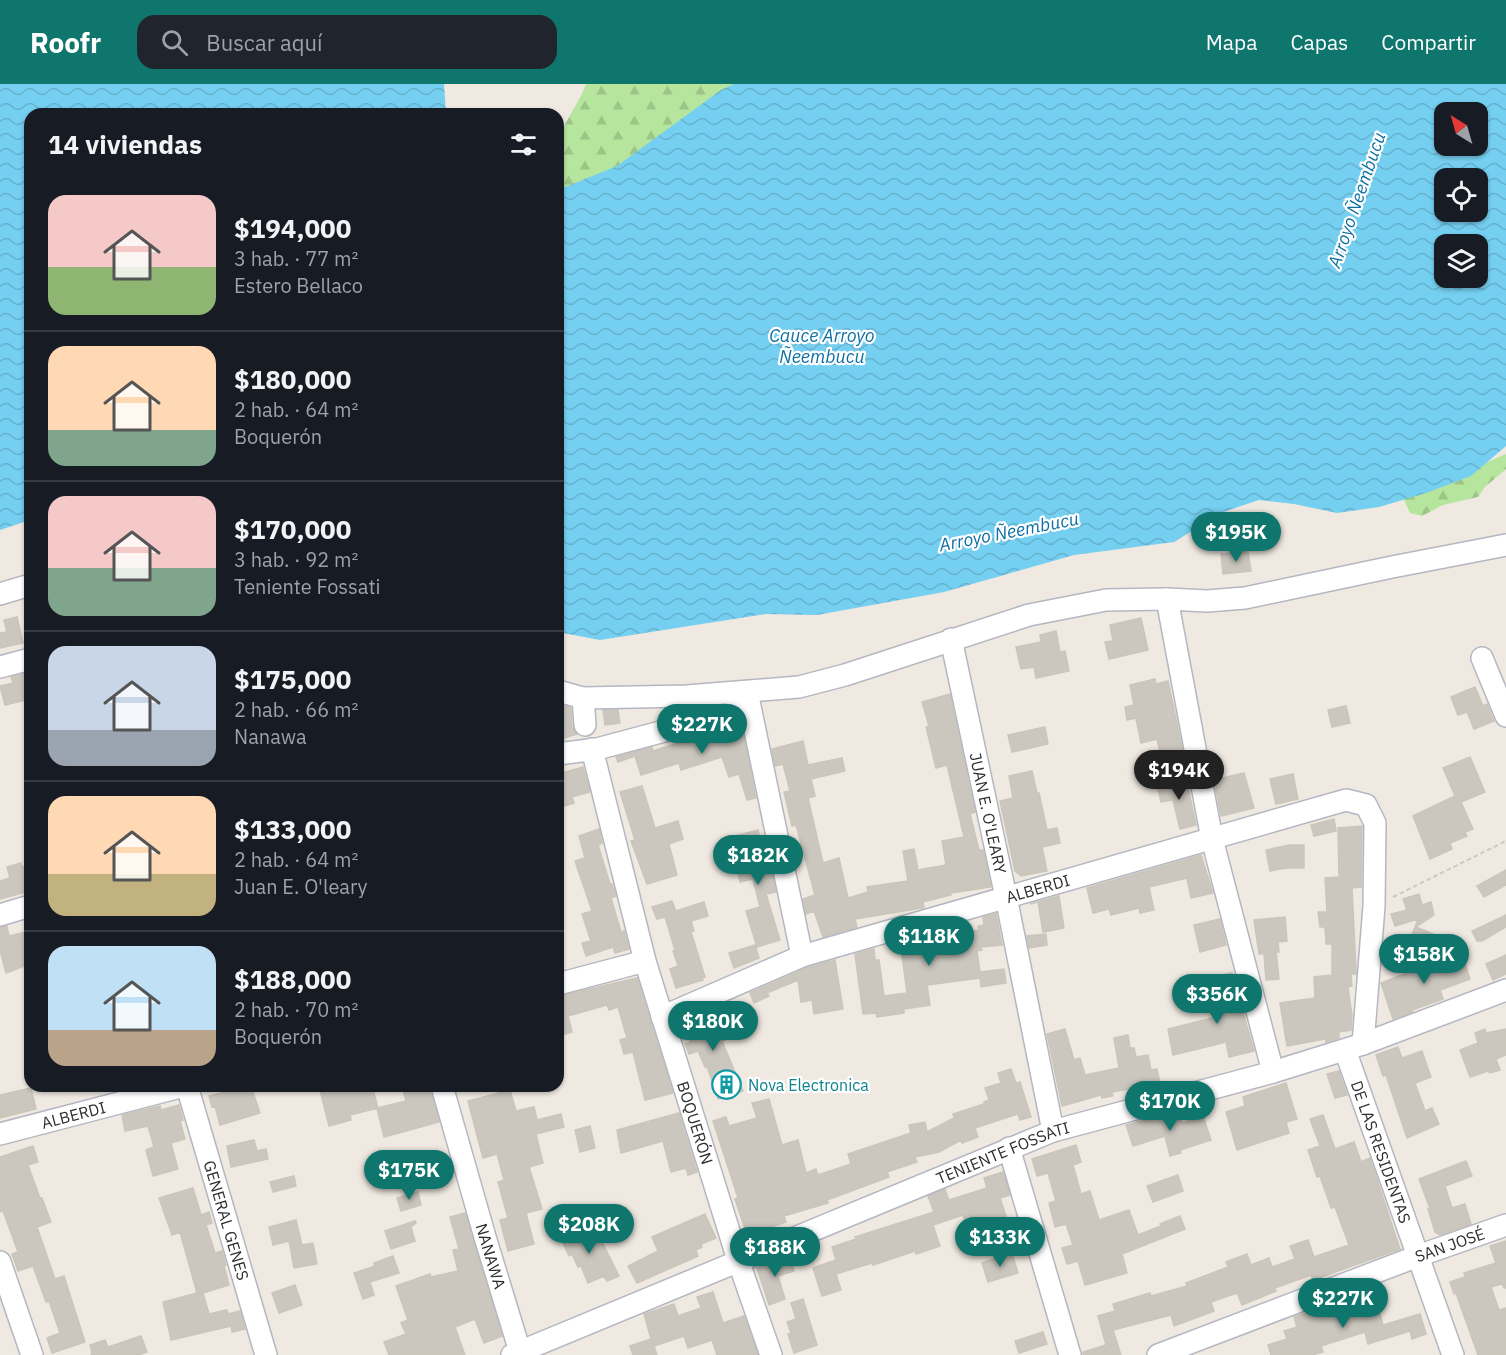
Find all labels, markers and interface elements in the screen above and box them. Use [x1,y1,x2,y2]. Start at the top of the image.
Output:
search box [137,15,557,69]
text: Roofr [30,24,101,61]
icon: search [158,26,191,59]
text: Buscar aquí [206,28,322,57]
text: Mapa [1206,28,1257,56]
text: Capas [1290,28,1348,56]
text: Compartir [1381,28,1476,56]
north arrow [1434,102,1488,156]
map controls [1434,102,1488,288]
text: 14 viviendas [48,127,202,161]
icon: filters [507,128,540,161]
water label: Arroyo Ñeembucu [1322,129,1390,272]
button: locate [1434,168,1488,222]
text: $194,000 [234,211,351,245]
icon: home [96,219,168,291]
button: layers [1434,234,1488,288]
text: 3 hab. · 77 m² [234,245,358,272]
text: Estero Bellaco [234,272,363,299]
water label: Cauce Arroyo Ñeembucu [769,324,875,368]
text: $180,000 [234,362,351,396]
icon: home [96,370,168,442]
text: 2 hab. · 64 m² [234,396,358,423]
text: Boquerón [234,423,322,450]
water label: Arroyo Ñeembucu [936,507,1081,557]
text: $170,000 [234,512,351,546]
pin: $195K [1194,512,1278,563]
text: $195K [1205,518,1267,545]
icon: home [96,520,168,592]
text: 3 hab. · 92 m² [234,546,358,573]
text: Teniente Fossati [234,573,380,600]
text: $175,000 [234,662,351,696]
icon: home [96,670,168,742]
text: 2 hab. · 66 m² [234,696,358,723]
pin: $227K [660,704,744,755]
text: $227K [671,710,733,737]
text: Nanawa [234,723,307,750]
pin: $194K [1137,750,1221,801]
street label: JUAN E. O'LEARY [965,751,1011,876]
text: $194K [1148,756,1210,783]
text: $133,000 [234,812,351,846]
icon: home [96,820,168,892]
pin: $182K [716,835,800,886]
text: $182K [727,841,789,868]
text: 2 hab. · 64 m² [234,846,358,873]
street label: ALBERDI [1004,870,1072,907]
text: Juan E. O'leary [234,873,368,900]
pin: $118K [887,916,971,967]
text: $118K [898,922,960,949]
pin: $158K [1382,934,1466,985]
text: $158K [1393,940,1455,967]
text: $188,000 [234,962,351,996]
icon: home [96,970,168,1042]
pin: $356K [1175,974,1259,1025]
text: $356K [1186,980,1248,1007]
text: 2 hab. · 70 m² [234,996,358,1023]
pin: $180K [671,1001,755,1052]
text: $180K [682,1007,744,1034]
text: Boquerón [234,1023,322,1050]
building icon: Nova Electronica [711,1069,743,1101]
place label: Nova Electronica [748,1075,869,1095]
street label: DE LAS RESIDENTAS [1347,1078,1415,1226]
street label: BOQUERÓN [673,1079,718,1167]
pin: $170K [1128,1081,1212,1132]
text: $170K [1139,1087,1201,1114]
street label: ALBERDI [39,1097,108,1133]
street label: TENIENTE FOSSATI [933,1117,1072,1188]
pin: $175K [367,1150,451,1201]
text: $175K [378,1156,440,1183]
street label: GENERAL GENES [199,1158,253,1283]
pin: $208K [547,1204,631,1255]
text: $208K [558,1210,620,1237]
pin: $133K [958,1217,1042,1268]
street label: NANAWA [472,1221,510,1291]
street label: SAN JOSÉ [1412,1222,1488,1266]
text: $133K [969,1223,1031,1250]
pin: $188K [733,1227,817,1278]
text: $188K [744,1233,806,1260]
pin: $227K [1301,1278,1385,1329]
text: $227K [1312,1284,1374,1311]

